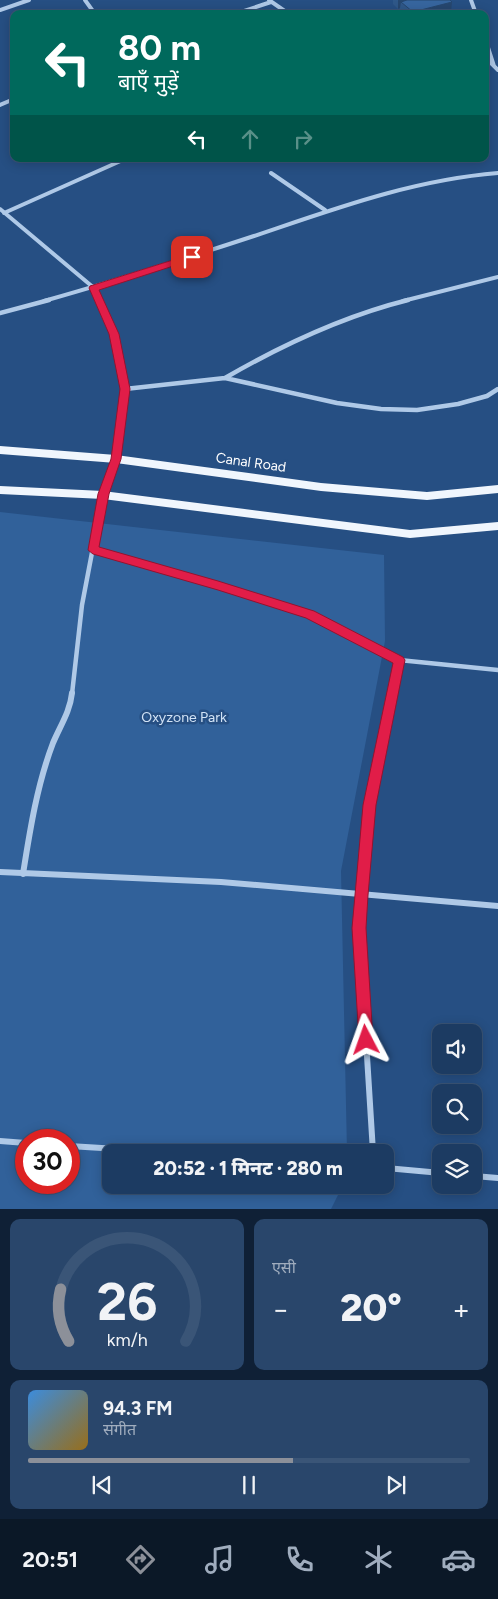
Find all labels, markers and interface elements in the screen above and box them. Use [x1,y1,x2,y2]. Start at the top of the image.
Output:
text: 80 m [118,27,201,69]
icon: left [35,30,100,95]
text: बाएँ मुड़ें [118,69,179,96]
icon: left [183,125,211,153]
icon: ahead [236,125,264,153]
icon: right [289,125,317,153]
pin [171,236,213,278]
icon: arrive [178,243,206,271]
street label: Canal Road [215,449,287,476]
park label: Oxyzone Park [141,709,227,726]
position arrow [339,1013,391,1065]
map controls [432,1024,482,1194]
button: sound [432,1024,482,1074]
button: search [432,1084,482,1134]
speed limit sign: 30 [15,1129,80,1194]
button: layers [432,1144,482,1194]
text: 20:52 · 1 मिनट · 280 m [153,1157,343,1180]
text: एसी [272,1258,296,1277]
text: 26 [97,1271,157,1333]
text: 20° [340,1285,402,1331]
text: − [272,1292,289,1326]
text: + [453,1292,470,1326]
text: km/h [107,1329,147,1350]
text: 94.3 FM [103,1397,173,1420]
text: संगीत [103,1420,136,1439]
icon: previous [88,1471,116,1499]
icon: pause [235,1471,263,1499]
icon: next [382,1471,410,1499]
icon: directions [123,1542,158,1577]
icon: music [202,1542,237,1577]
icon: phone [282,1542,317,1577]
icon: climate [361,1542,396,1577]
icon: car [441,1542,476,1577]
text: 20:51 [22,1546,78,1573]

